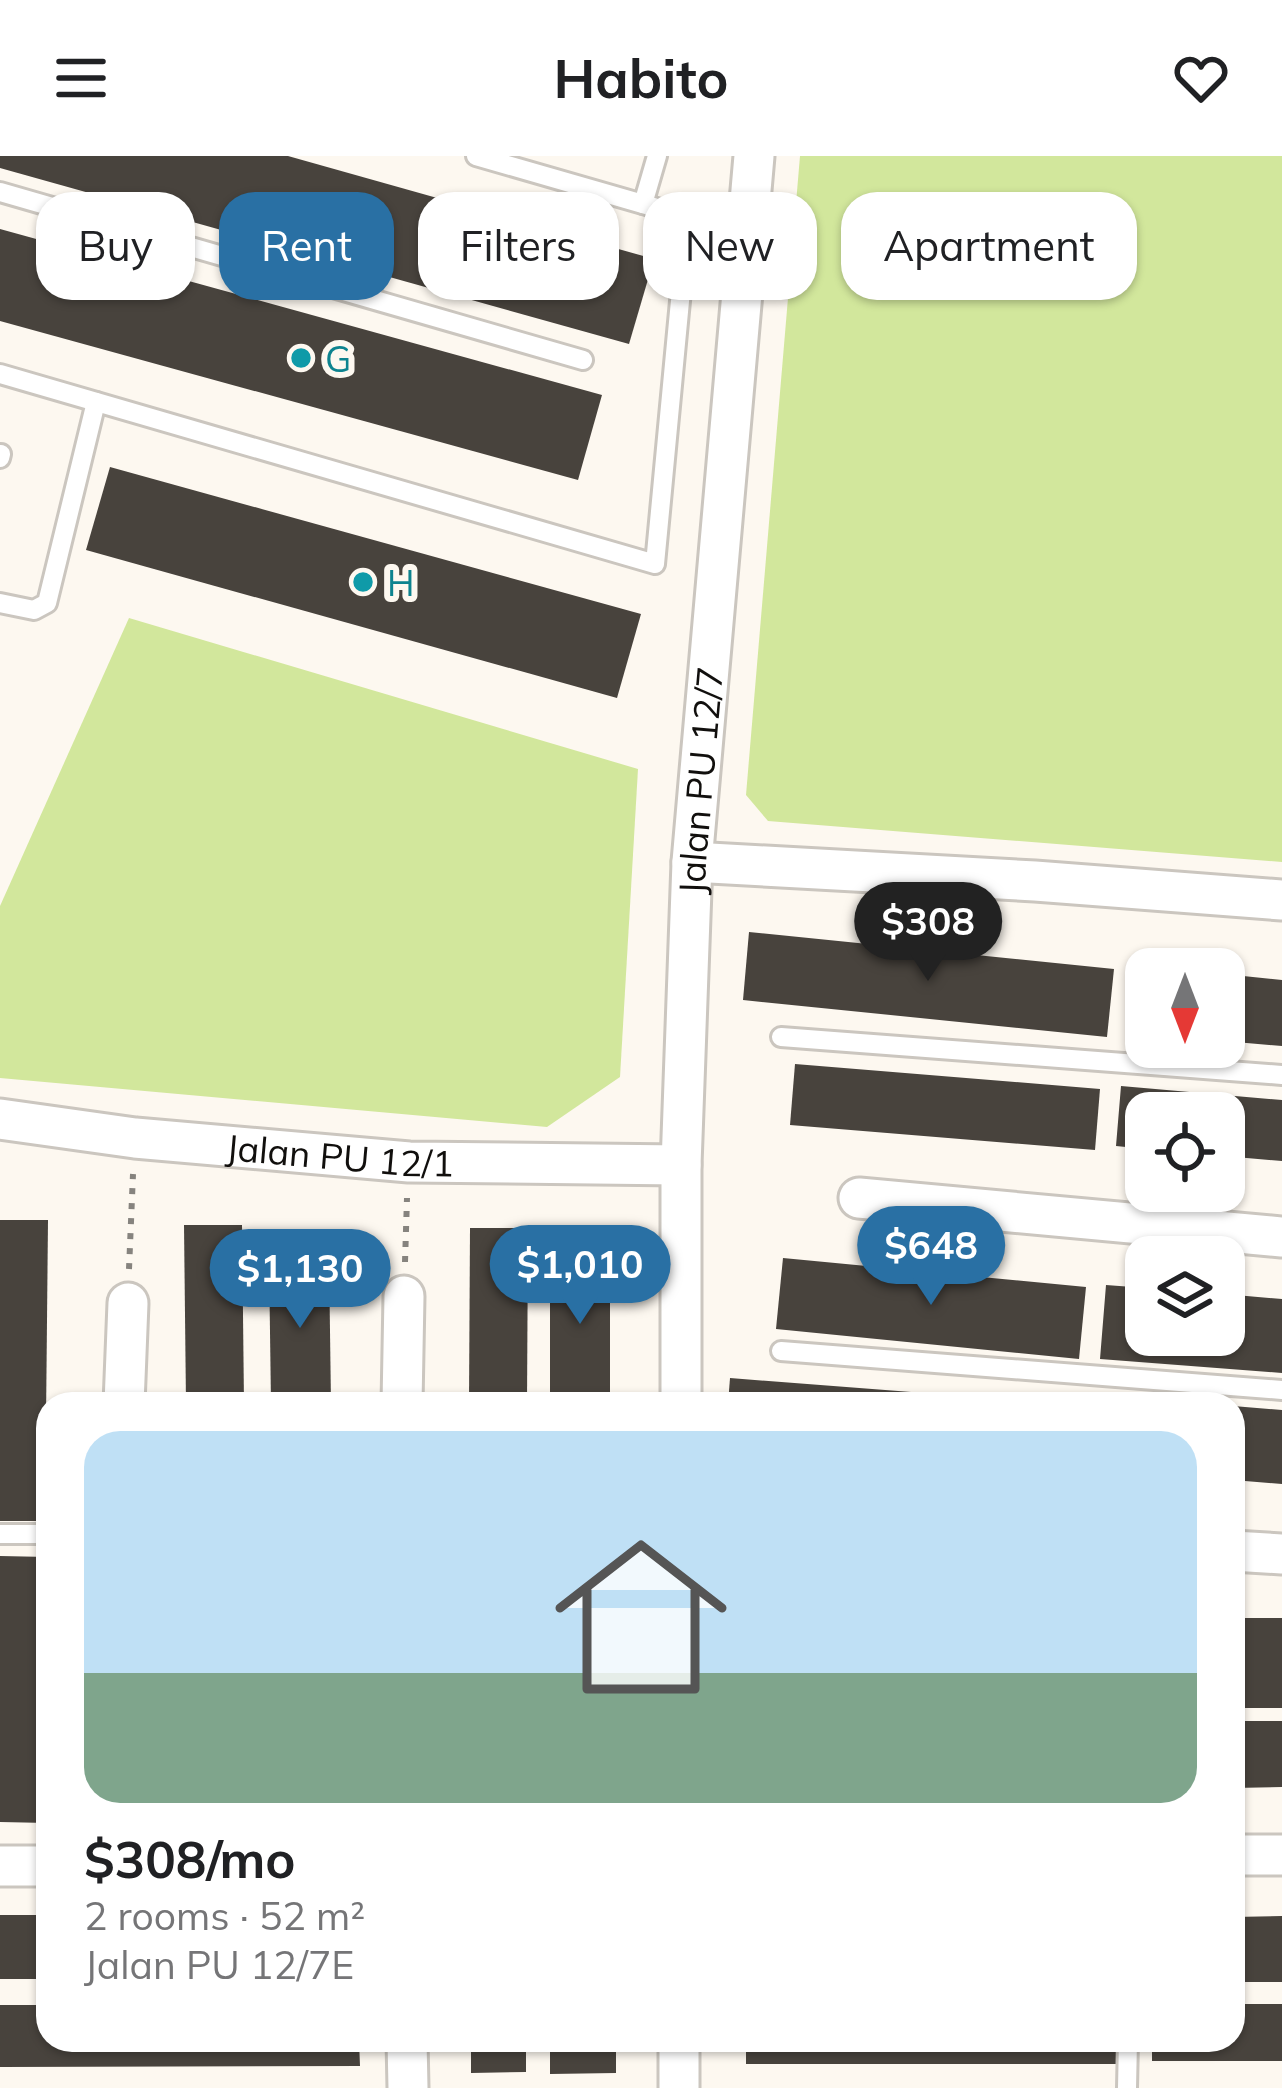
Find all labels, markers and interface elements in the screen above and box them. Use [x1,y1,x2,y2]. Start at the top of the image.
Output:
text: Habito [553,44,729,112]
icon: menu [48,45,114,111]
icon: heart [1168,45,1234,111]
chip: Buy [36,192,195,300]
chip: Rent [219,192,394,300]
chip: Filters [418,192,619,300]
chip: New [643,192,817,300]
chip: Apartment [841,192,1137,300]
place label: G [325,336,351,381]
marker: G [288,345,314,371]
place label: H [387,560,415,605]
marker: H [350,569,376,595]
street label: Jalan PU 12/7 [668,665,732,895]
pin: $308 [857,882,999,984]
text: $308 [881,896,975,945]
north arrow [1125,948,1245,1068]
map controls [1125,948,1245,1356]
button: locate [1125,1092,1245,1212]
street label: Jalan PU 12/1 [224,1124,454,1185]
pin: $648 [860,1206,1002,1308]
text: $648 [884,1220,978,1269]
pin: $1,010 [482,1225,678,1327]
pin: $1,130 [202,1229,398,1331]
button: layers [1125,1236,1245,1356]
text: $1,010 [517,1239,643,1288]
text: $1,130 [237,1243,363,1292]
icon: home [533,1509,749,1725]
text: $308/mo [84,1827,296,1891]
text: 2 rooms · 52 m² [84,1891,365,1940]
text: Jalan PU 12/7E [84,1940,354,1989]

